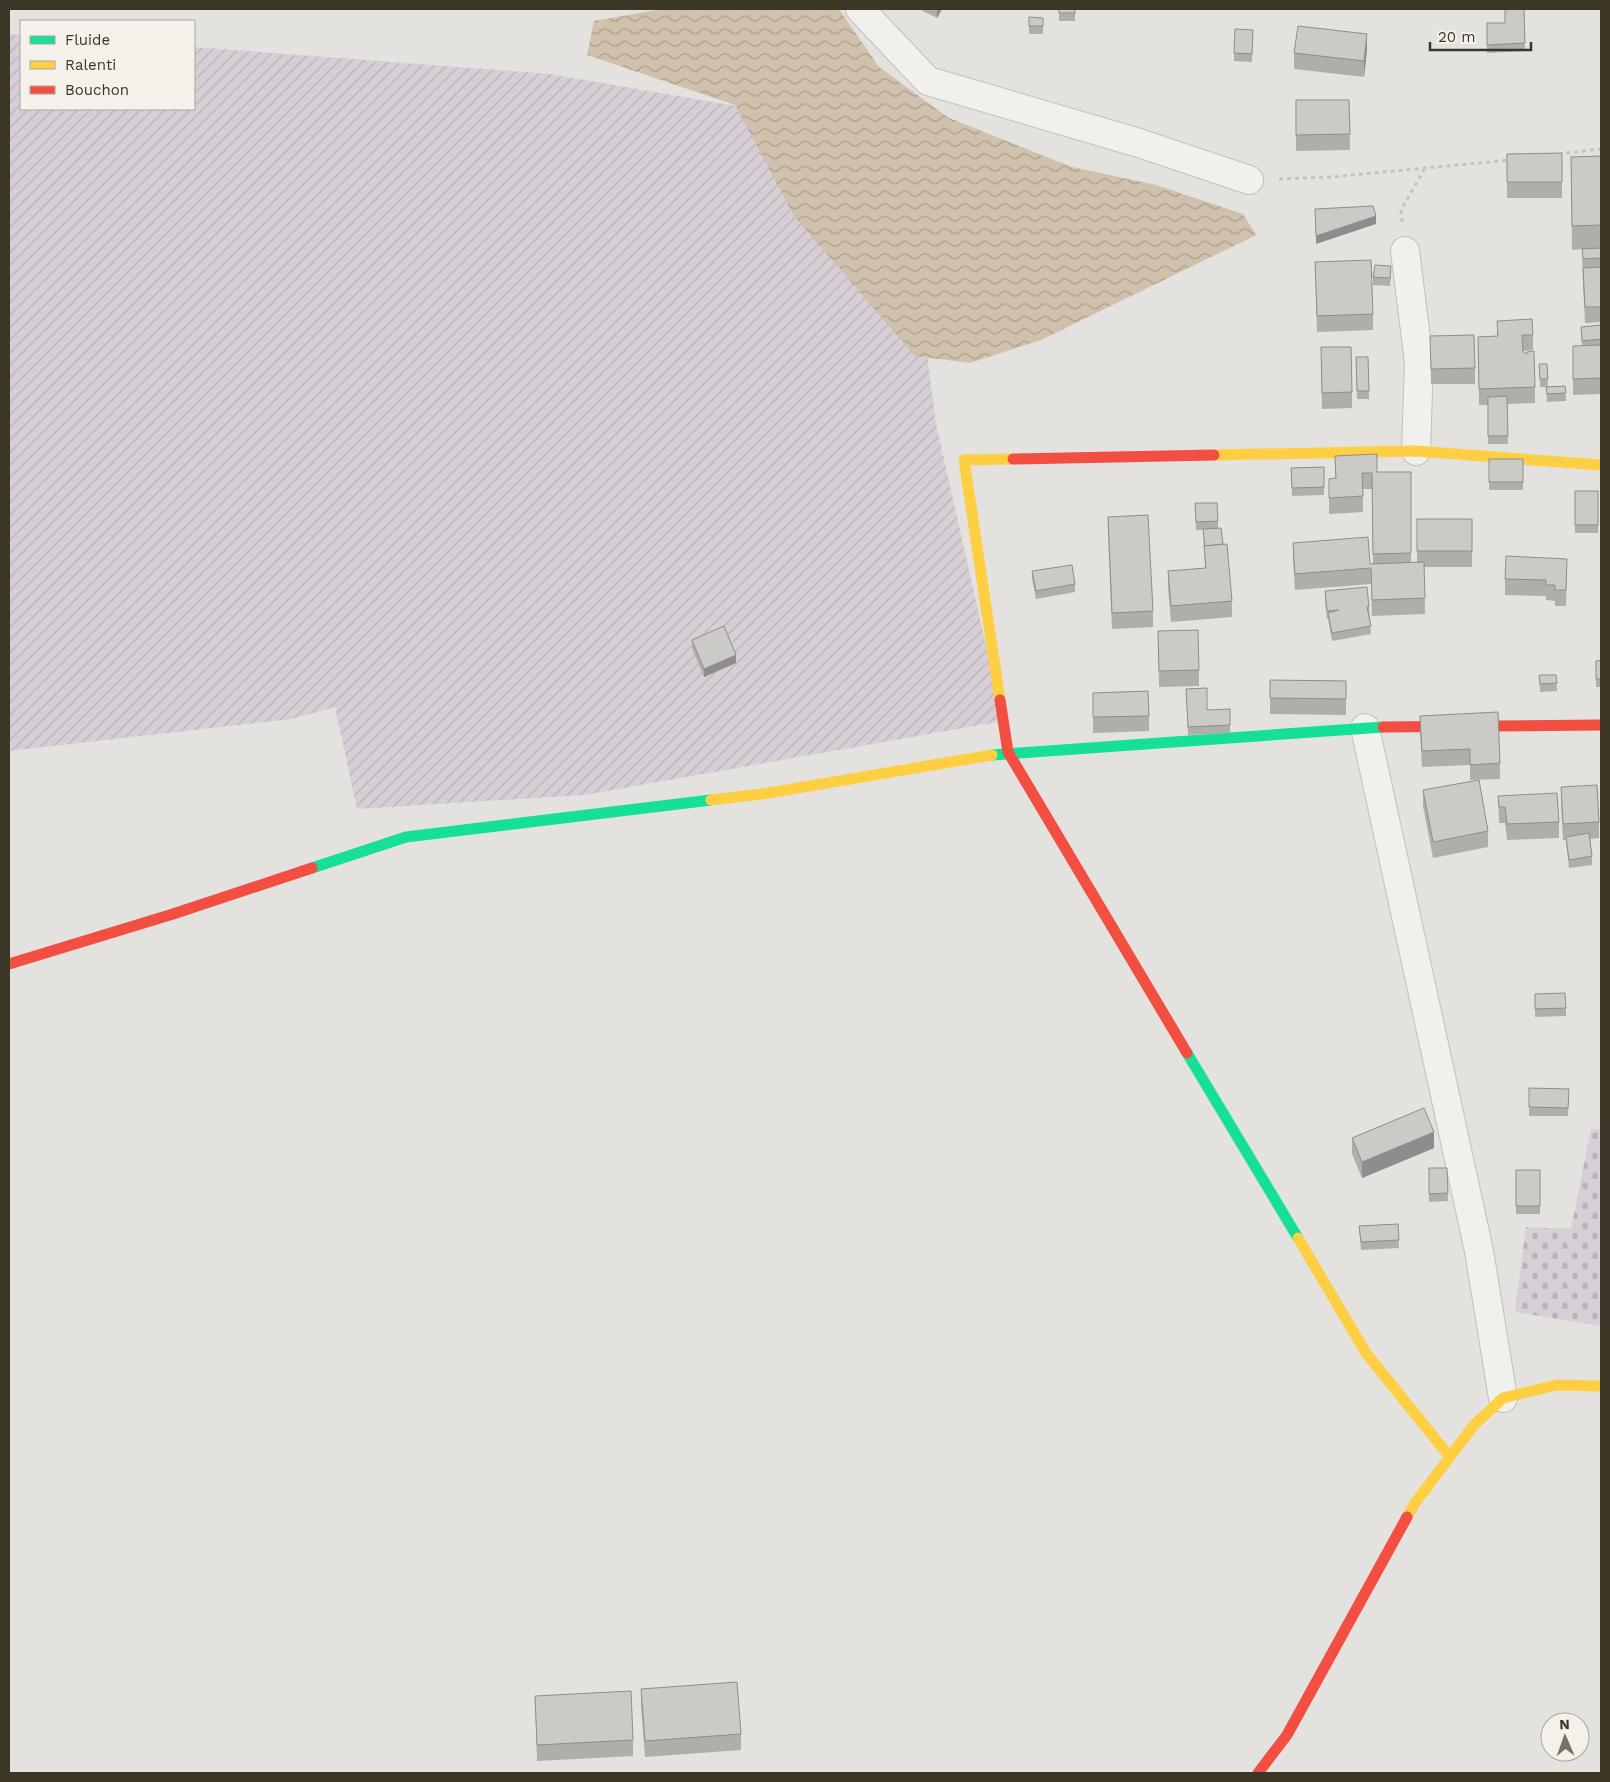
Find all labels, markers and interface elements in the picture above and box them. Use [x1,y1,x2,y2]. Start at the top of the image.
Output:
legend [20,20,195,110]
scale bar [1430,20,1531,52]
text: 20 m [1438,28,1476,46]
text: Fluide [65,31,110,49]
text: Ralenti [65,56,116,74]
text: Bouchon [65,81,129,99]
north arrow [1540,1712,1590,1762]
text: N [1559,1716,1570,1732]

